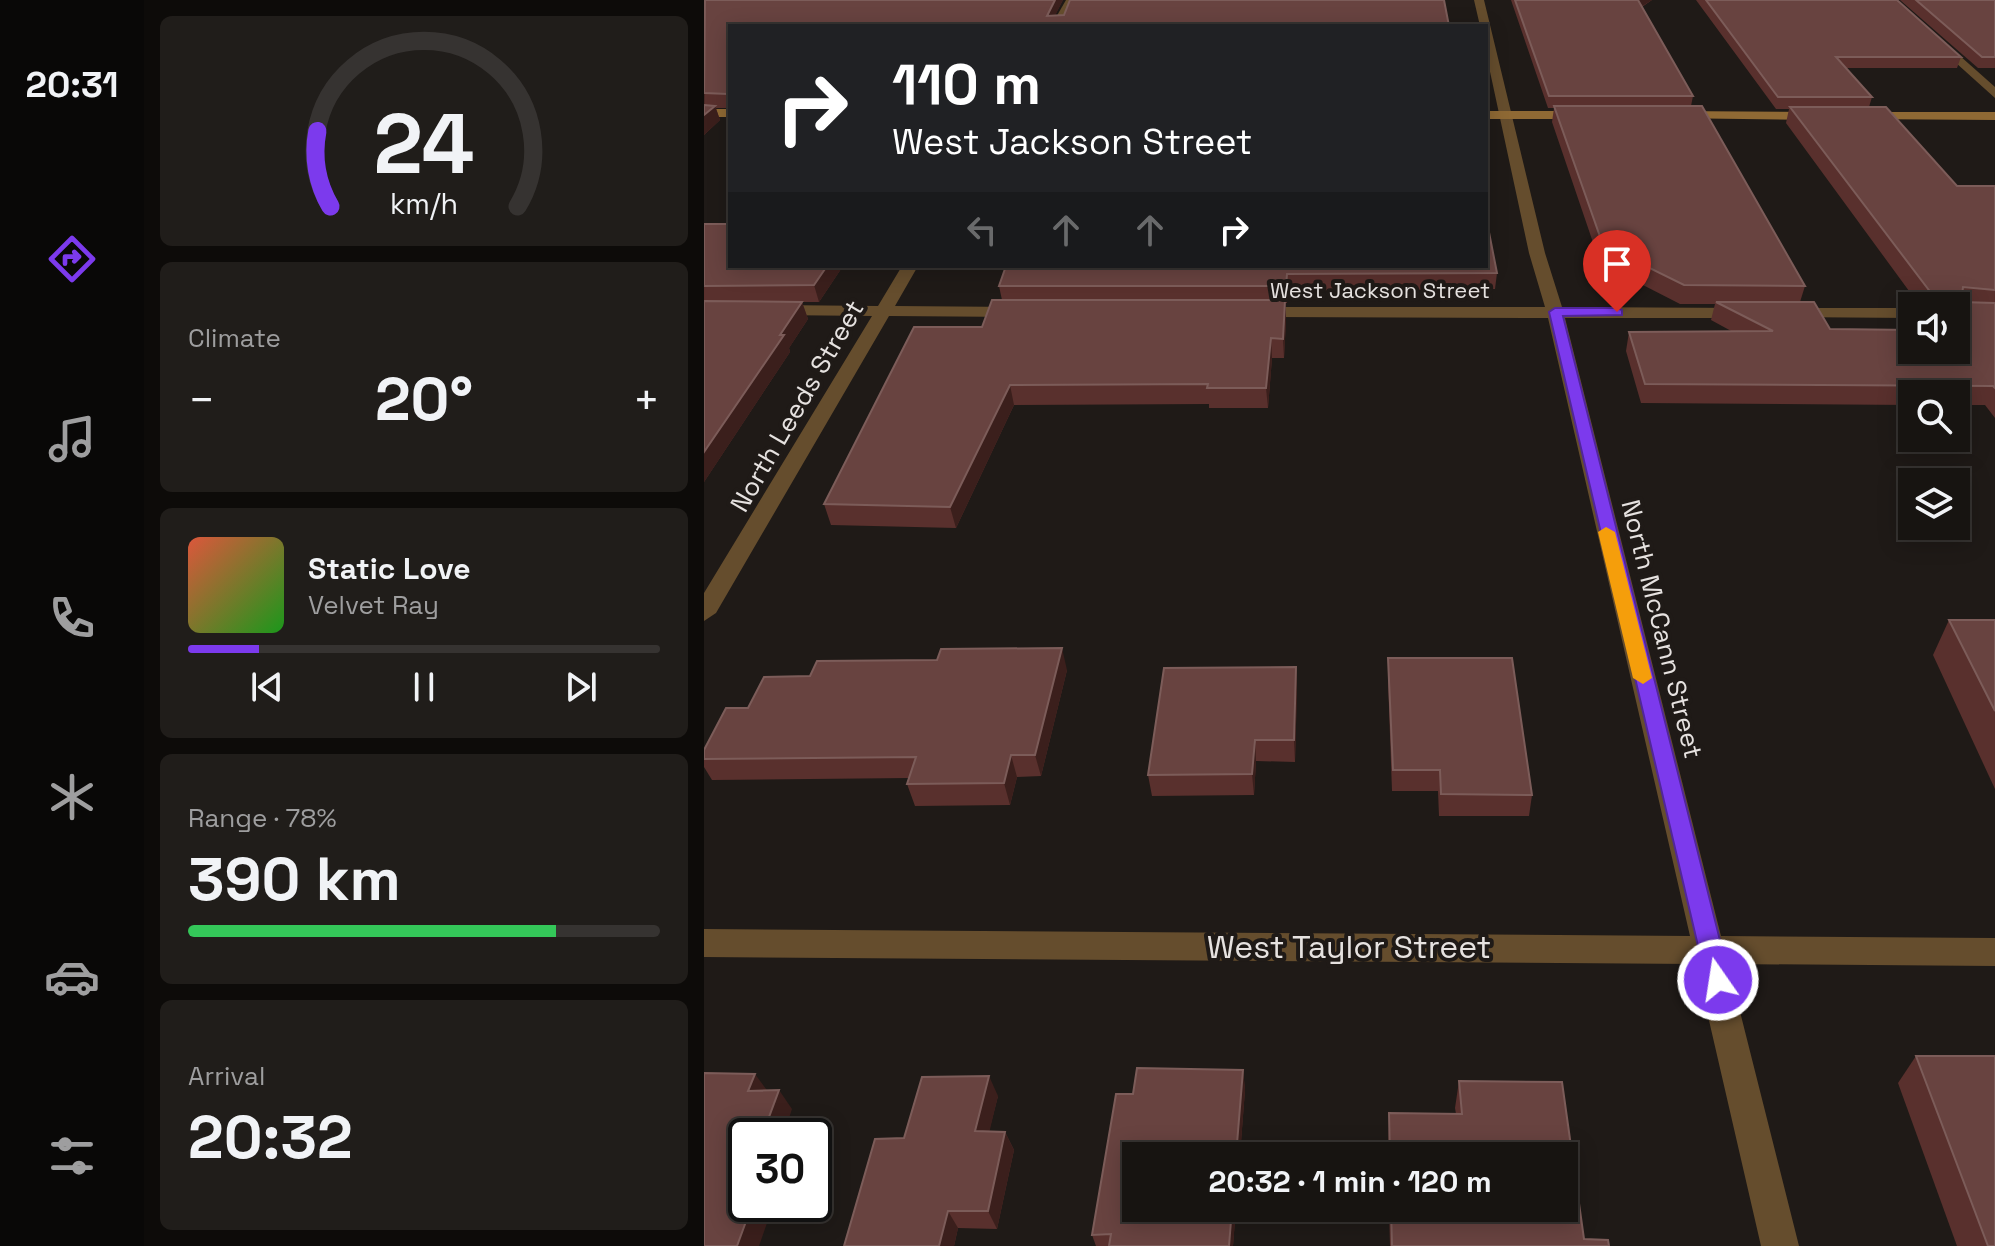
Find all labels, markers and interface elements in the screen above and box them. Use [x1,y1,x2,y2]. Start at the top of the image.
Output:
text: 110 m [892,49,1041,120]
icon: right [760,56,864,160]
text: 20:31 [26,62,118,108]
text: 24 [374,91,474,197]
text: West Jackson Street [892,119,1252,165]
text: km/h [390,186,458,222]
icon: left [960,208,1004,252]
icon: ahead [1044,208,1088,252]
icon: ahead [1128,208,1172,252]
icon: right [1212,208,1256,252]
pin [1583,230,1651,312]
icon: directions [44,231,100,287]
icon: arrive [1595,242,1639,286]
street label: West Jackson Street [1270,276,1490,304]
map controls [1898,292,1970,540]
button: sound [1898,292,1970,364]
street label: North Leeds Street [722,294,872,518]
text: Climate [188,321,281,355]
text: 20° [375,361,473,438]
text: − [188,372,215,428]
text: + [633,372,660,428]
button: search [1898,380,1970,452]
icon: music [44,411,100,467]
button: layers [1898,468,1970,540]
street label: North McCann Street [1613,496,1711,762]
text: Static Love [308,549,471,588]
text: Velvet Ray [308,588,439,622]
icon: phone [44,590,100,646]
icon: previous [245,665,289,709]
icon: pause [402,665,446,709]
icon: next [559,665,603,709]
icon: climate [44,769,100,825]
text: Range · 78% [188,801,336,835]
text: 390 km [188,841,401,918]
street label: West Taylor Street [1207,927,1491,967]
position arrow [1676,938,1760,1022]
icon: car [44,949,100,1005]
text: Arrival [188,1059,265,1093]
text: 20:32 [188,1099,353,1176]
speed limit sign: 30 [728,1118,832,1222]
icon: filters [44,1128,100,1184]
text: 20:32 · 1 min · 120 m [1208,1162,1492,1201]

